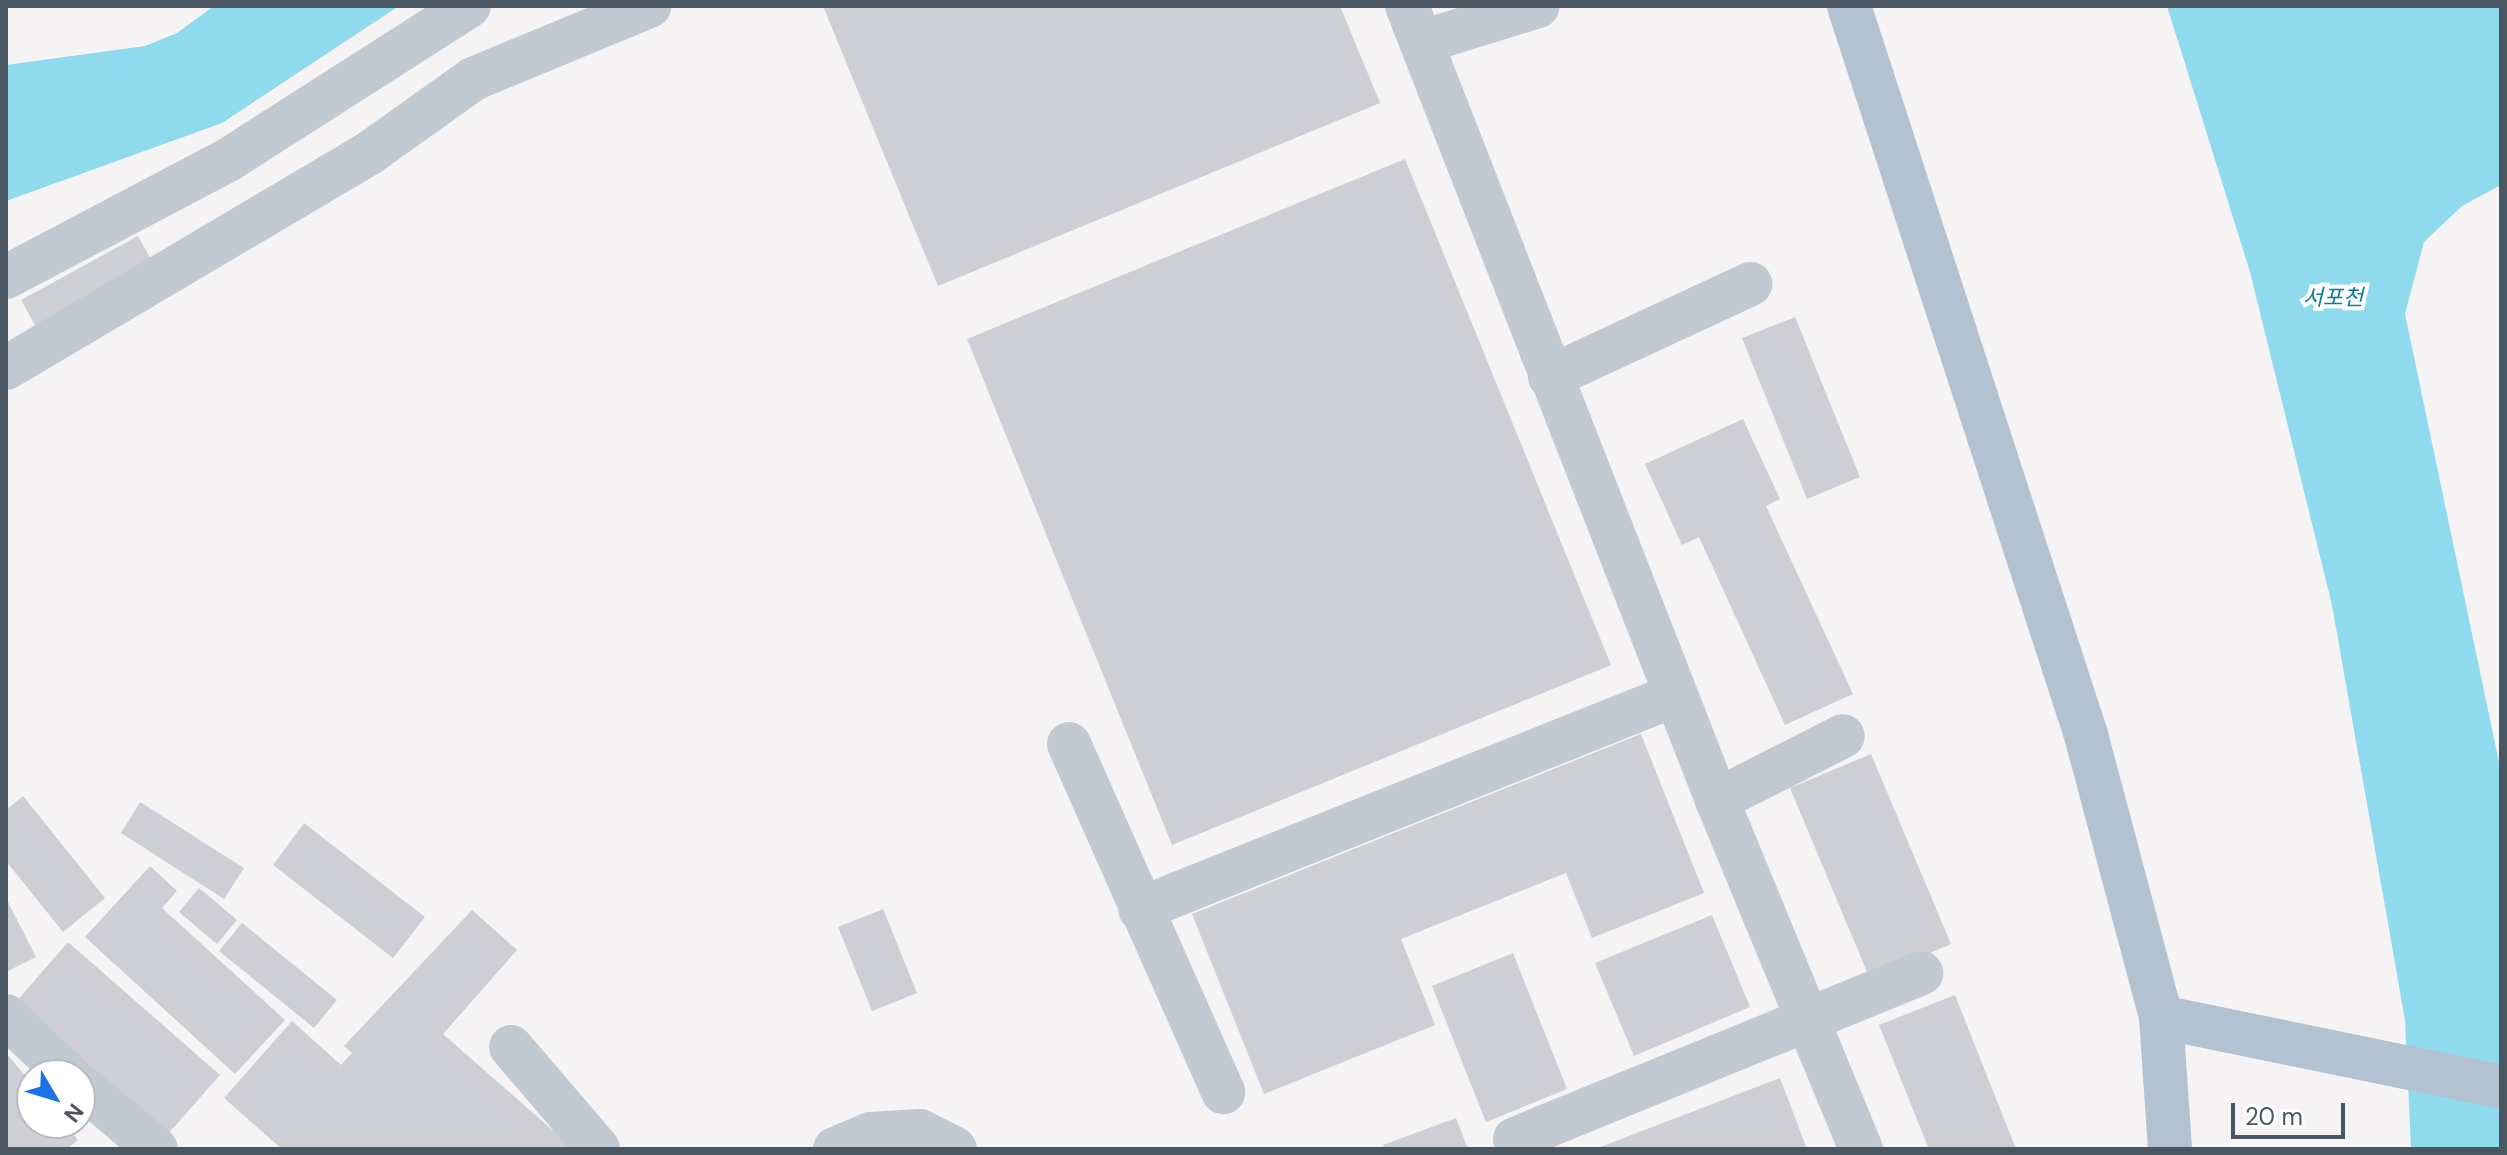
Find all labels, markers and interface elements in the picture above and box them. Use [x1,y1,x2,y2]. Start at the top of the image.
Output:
water label: 서포천 [2303,285,2363,311]
north arrow [16,1059,96,1139]
scale bar [2235,1087,2349,1137]
text: N [57,1098,90,1128]
text: 20 m [2245,1101,2303,1132]

